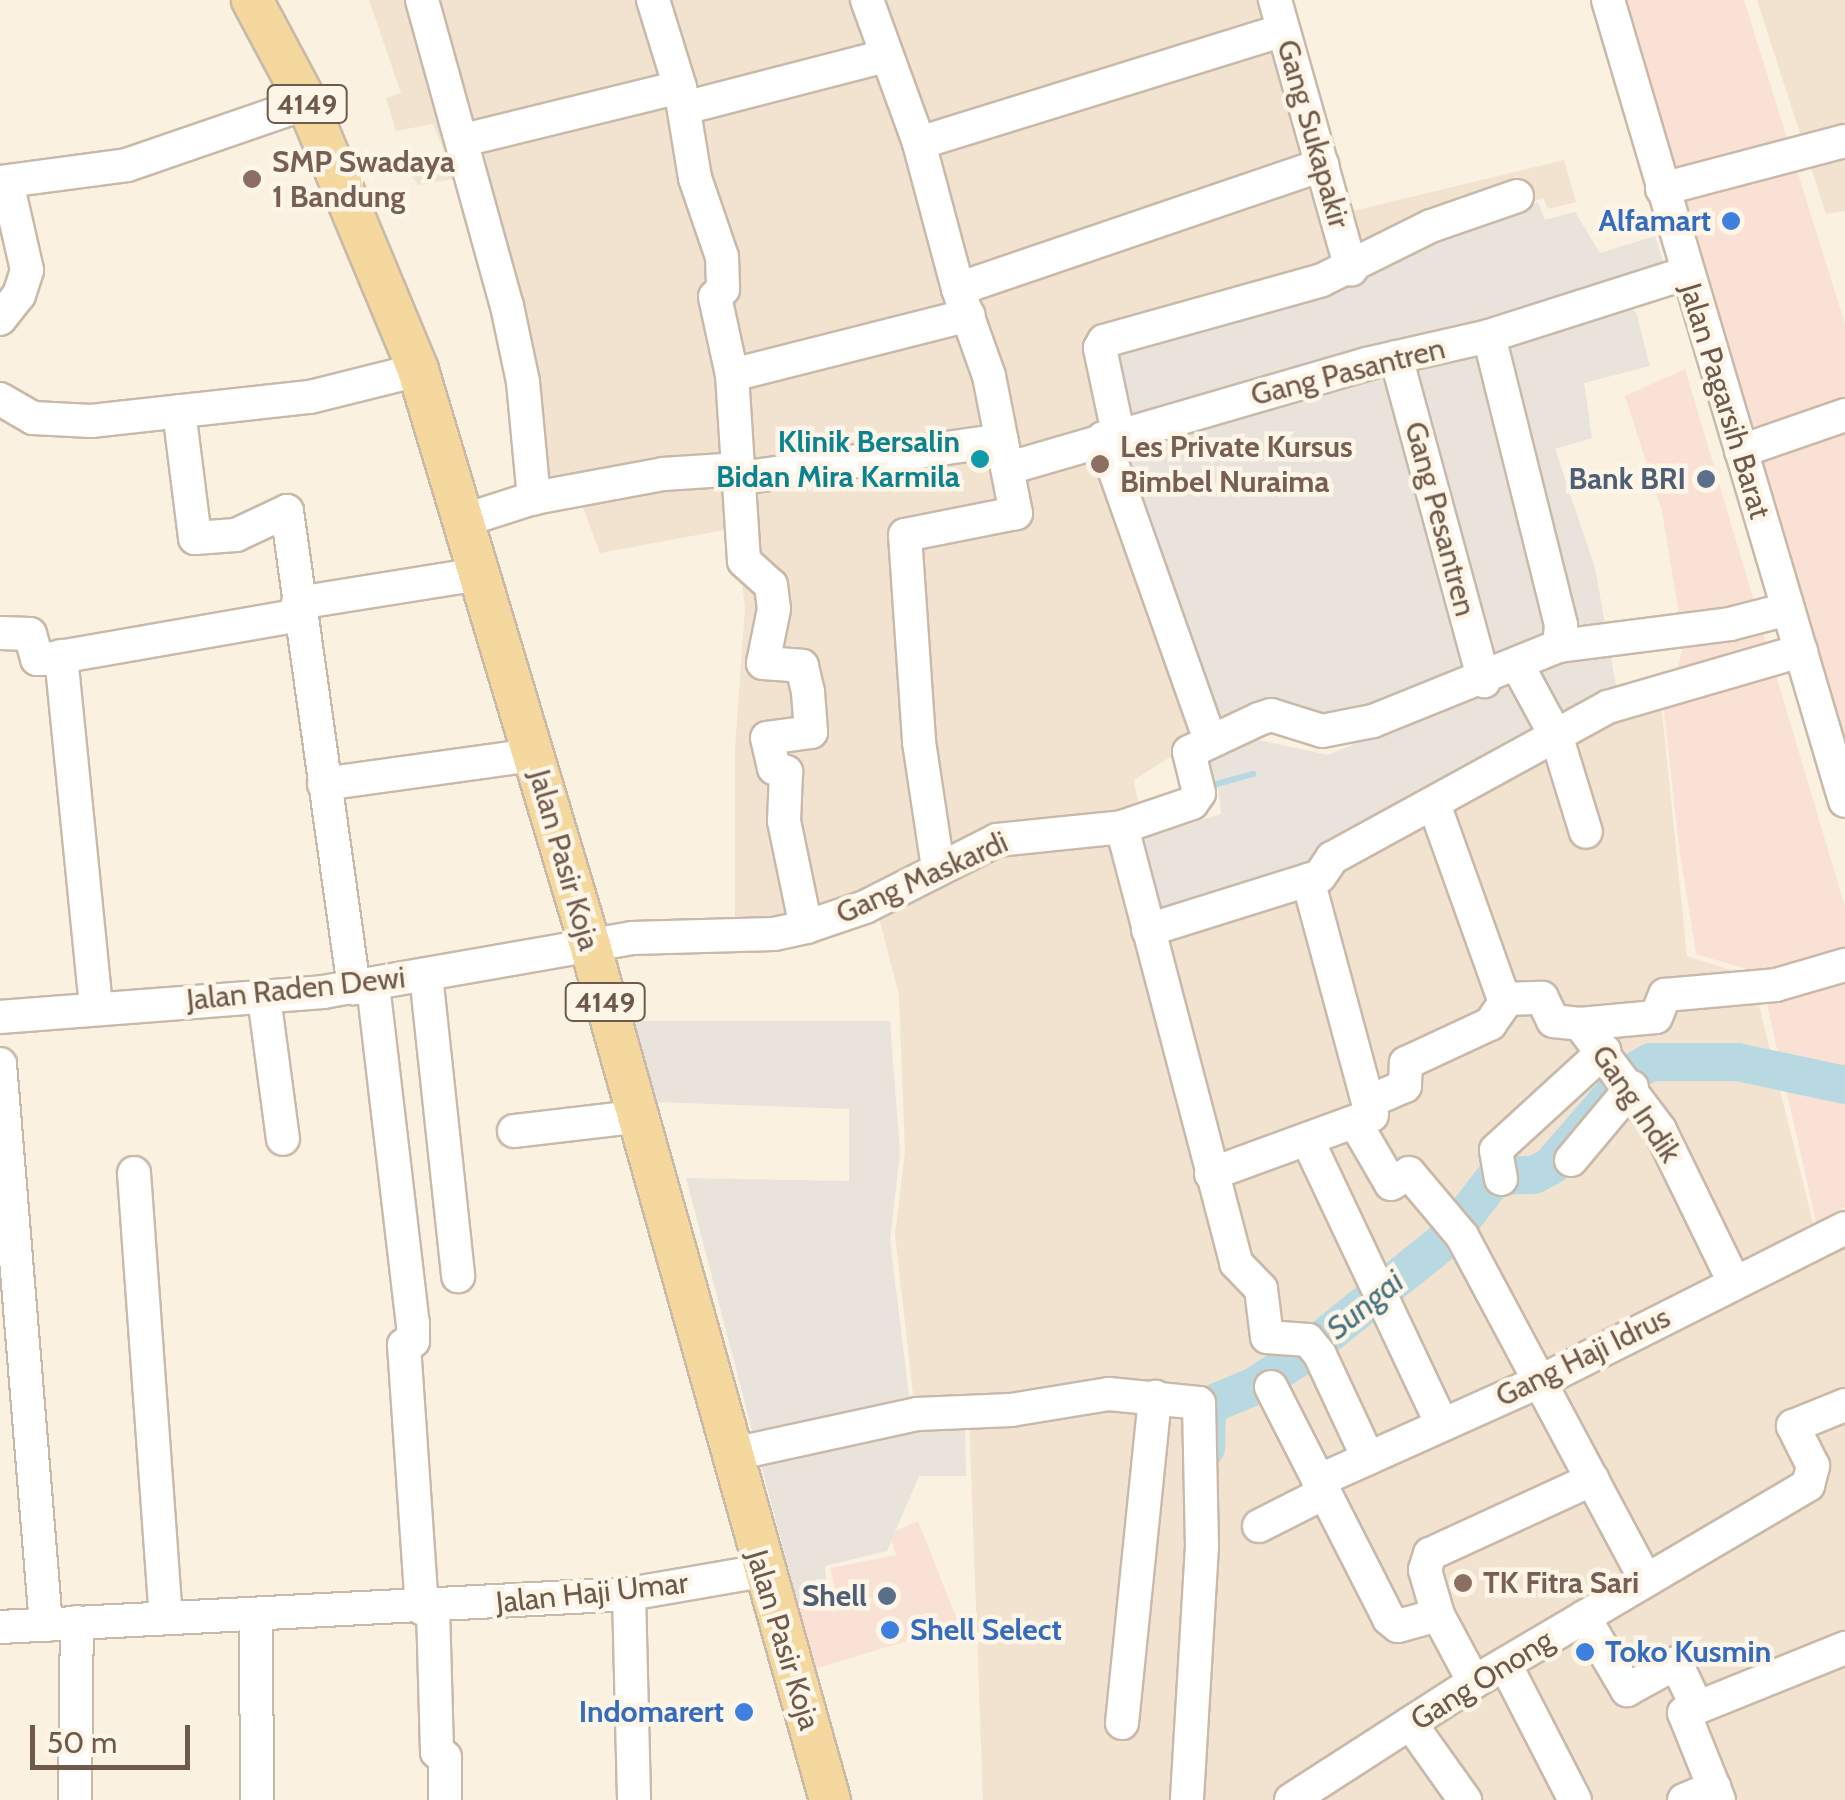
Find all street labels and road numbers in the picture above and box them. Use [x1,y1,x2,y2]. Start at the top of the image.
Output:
street label: Gang Sukapakir [1269,36,1357,232]
road number: 4149 [264,81,350,127]
street label: Jalan Pagarsih Barat [1672,279,1778,523]
street label: Gang Pasantren [1247,330,1449,414]
street label: Gang Pesantren [1397,418,1483,620]
street label: Jalan Pasir Koja [521,766,607,954]
street label: Gang Maskardi [831,824,1013,932]
street label: Jalan Raden Dewi [185,960,407,1018]
road number: 4149 [562,979,648,1025]
street label: Gang Indik [1584,1039,1688,1169]
street label: Gang Haji Idrus [1490,1299,1676,1415]
street label: Jalan Pasir Koja [739,1546,827,1734]
street label: Jalan Haji Umar [494,1565,690,1621]
street label: Gang Onong [1404,1622,1560,1738]

